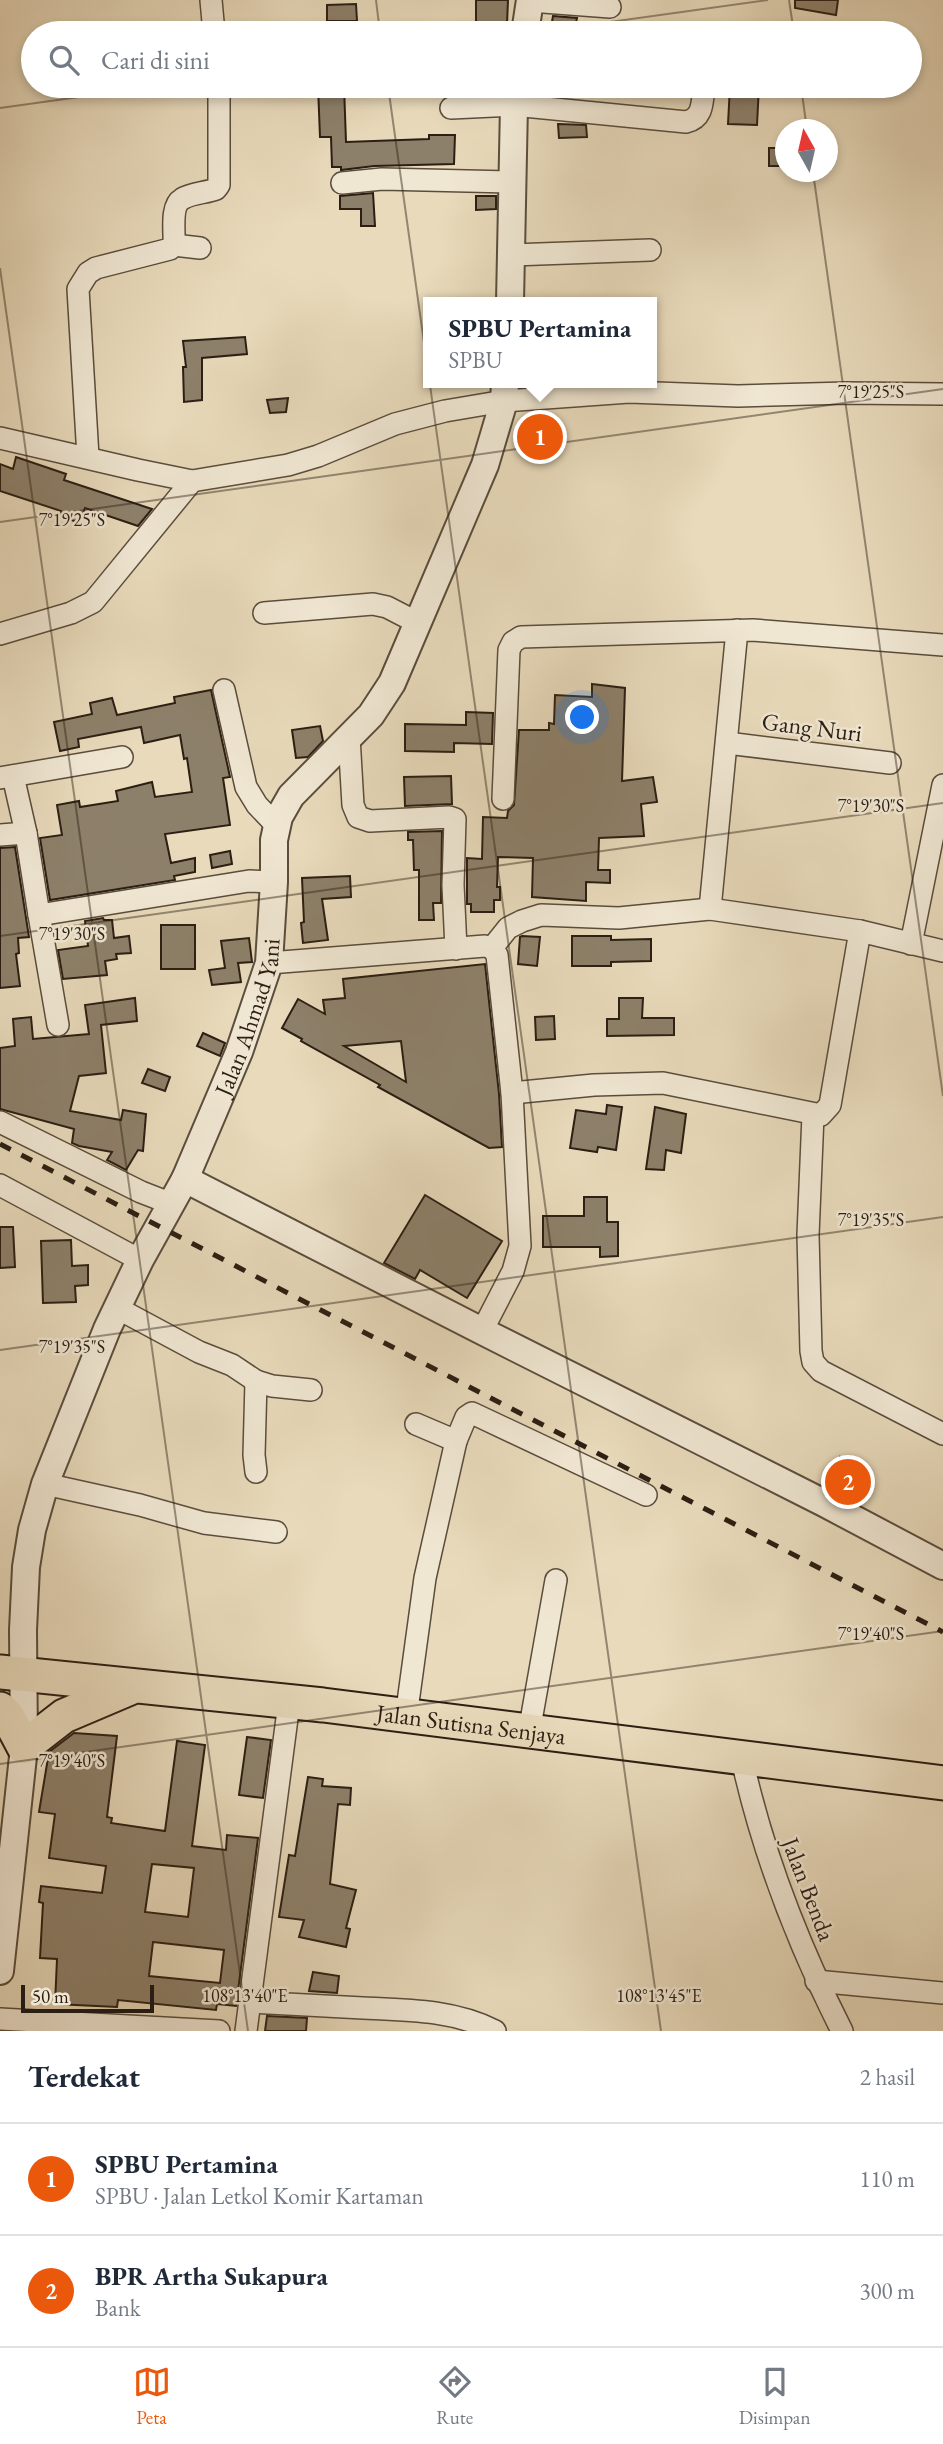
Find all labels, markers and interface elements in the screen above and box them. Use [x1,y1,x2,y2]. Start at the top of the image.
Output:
search box [21,21,922,98]
icon: search [45,41,83,79]
text: Cari di sini [101,43,210,77]
north arrow [775,119,838,182]
popup [423,297,657,388]
text: SPBU Pertamina [449,311,631,345]
text: SPBU [449,345,502,375]
text: 7°19'25"S [838,380,904,403]
pin: 1 [517,411,563,463]
text: 7°19'25"S [39,508,105,531]
your location [565,700,599,734]
street label: Gang Nuri [760,705,864,749]
text: 7°19'30"S [838,794,904,817]
text: 7°19'30"S [39,922,105,945]
street label: Jalan Ahmad Yani [206,937,286,1102]
text: 7°19'35"S [838,1208,904,1231]
text: 7°19'35"S [39,1335,105,1358]
pin: 2 [825,1456,871,1508]
text: 7°19'40"S [838,1622,904,1645]
street label: Jalan Sutisna Senjaya [373,1696,568,1751]
text: 7°19'40"S [39,1749,105,1772]
street label: Jalan Benda [774,1831,843,1946]
scale bar [21,1982,154,2014]
text: 50 m [32,1984,69,2009]
text: 108°13'40"E [202,1984,288,2007]
text: 108°13'45"E [616,1984,702,2007]
text: Terdekat [28,2057,140,2096]
text: 2 hasil [860,2062,915,2092]
text: SPBU Pertamina [95,2147,278,2181]
text: 1 [45,2164,57,2194]
text: 110 m [859,2164,915,2194]
text: SPBU · Jalan Letkol Komir Kartaman [95,2181,424,2211]
text: BPR Artha Sukapura [95,2259,328,2293]
text: 2 [45,2276,57,2306]
text: 300 m [859,2276,915,2306]
text: Bank [95,2293,141,2323]
tab: Peta [133,2363,171,2430]
tab: Rute [436,2363,474,2430]
tab: Disimpan [739,2363,810,2430]

